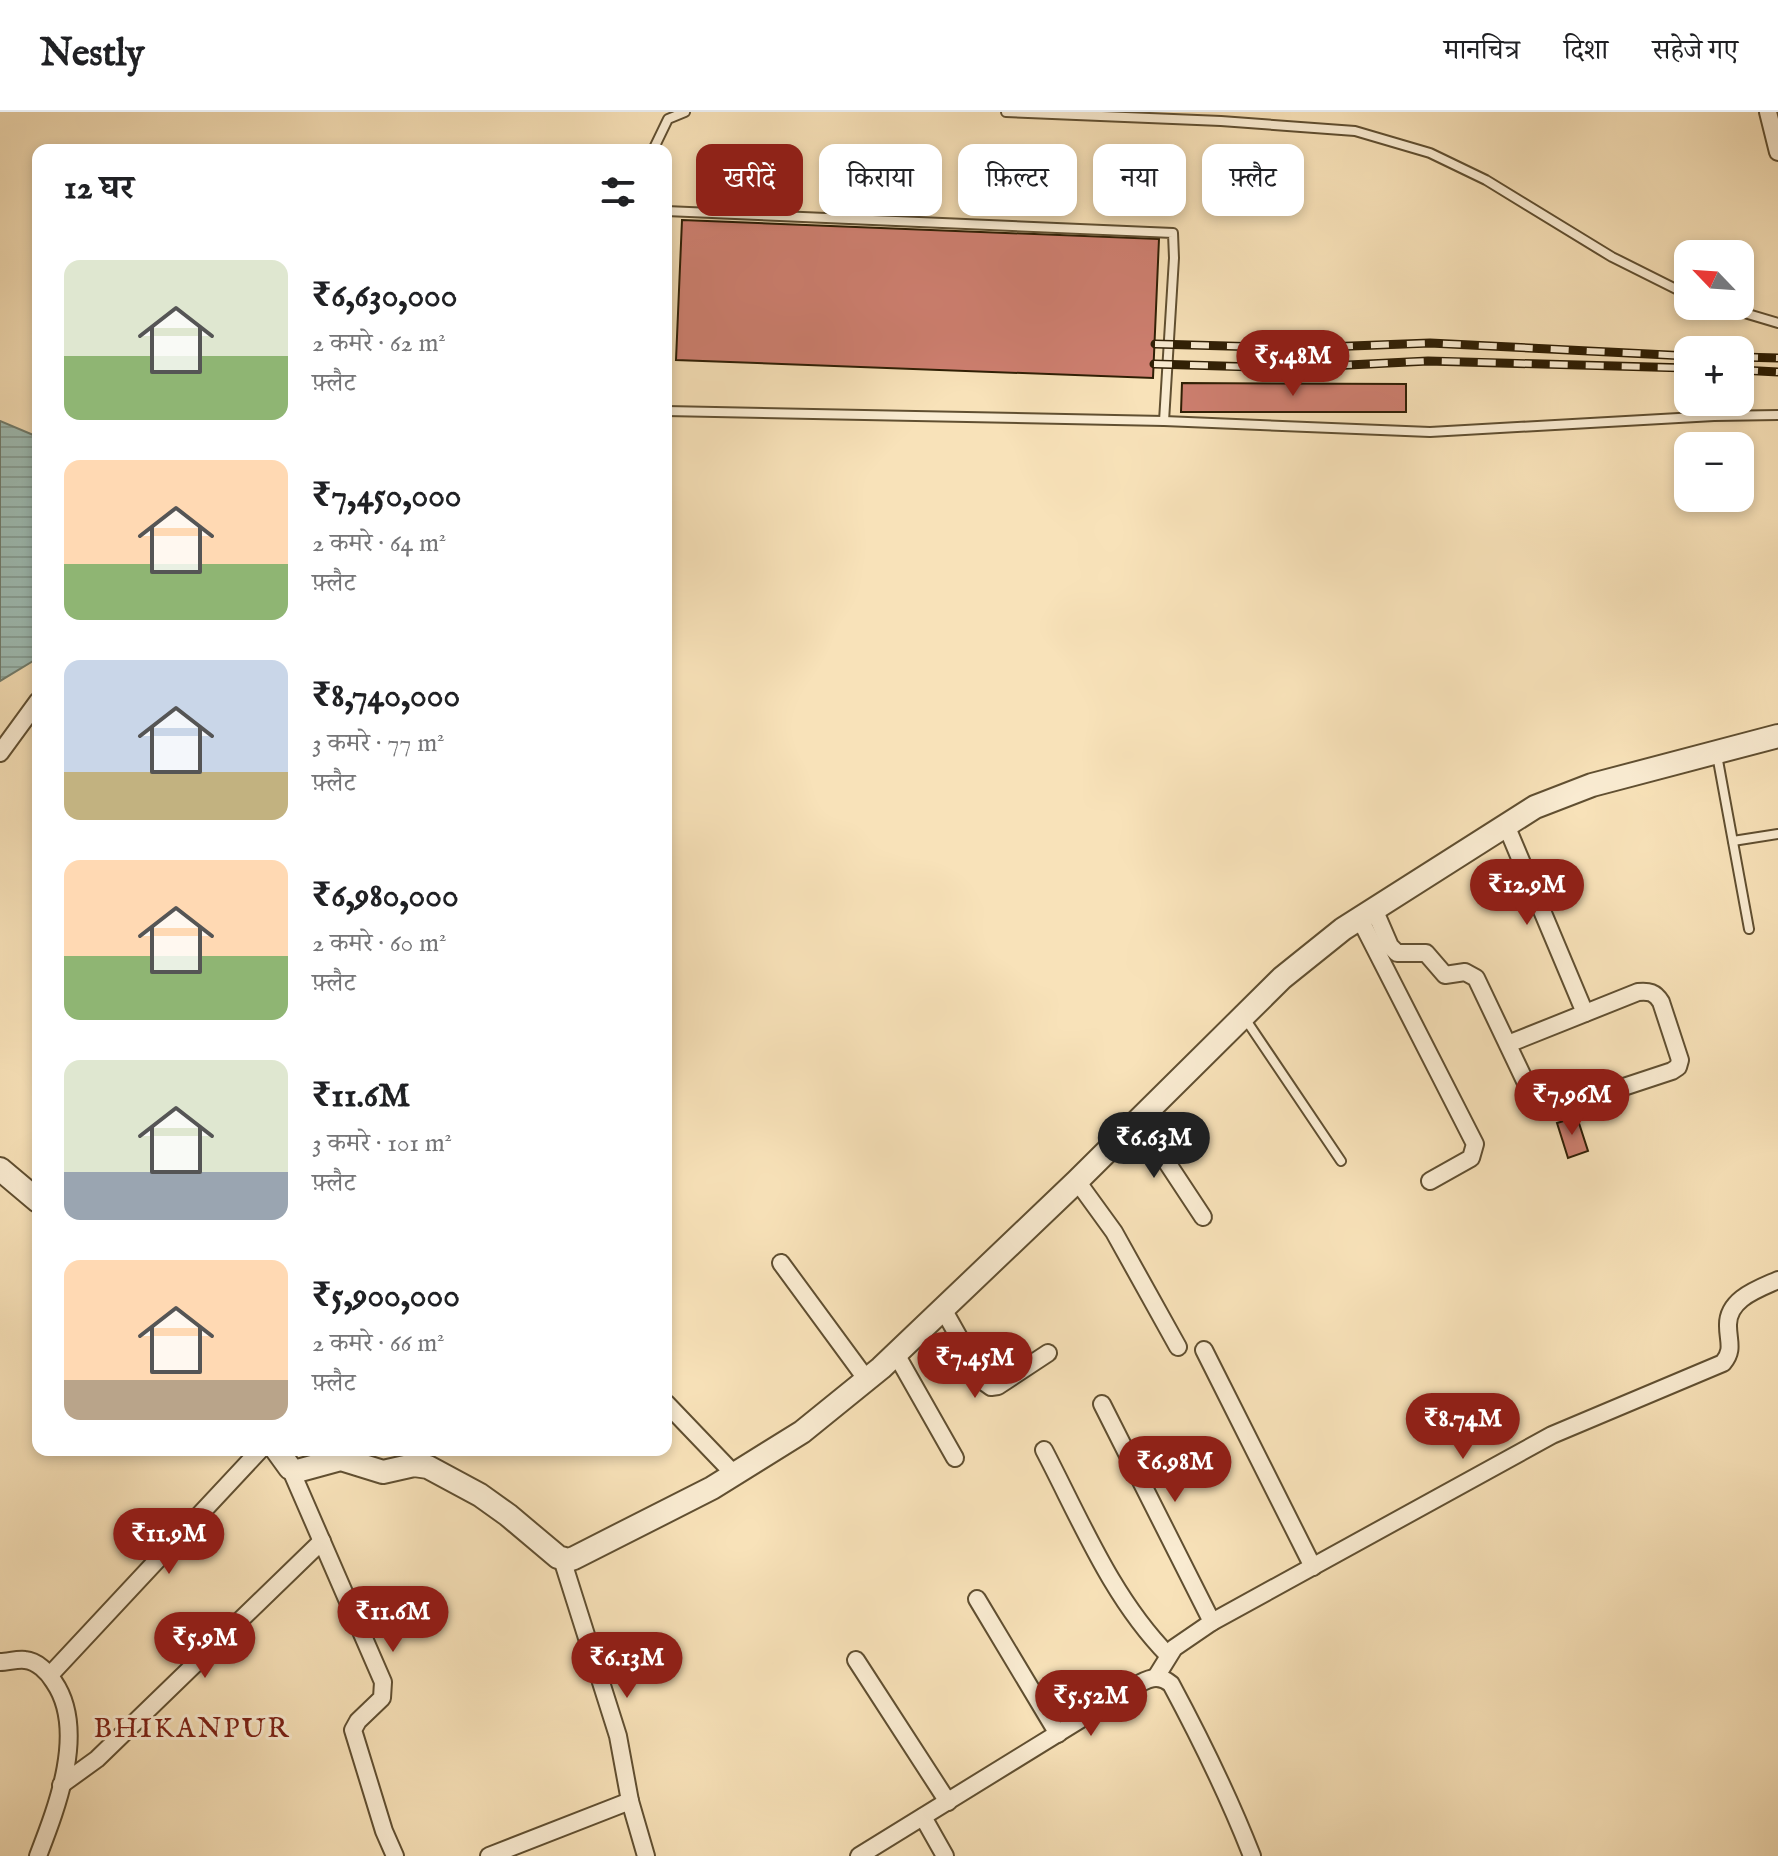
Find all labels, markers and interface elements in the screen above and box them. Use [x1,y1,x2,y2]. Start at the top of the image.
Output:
text: Nestly [40,31,144,79]
text: मानचित्र [1444,34,1520,69]
text: दिशा [1564,34,1608,69]
text: सहेजे गए [1652,34,1738,69]
chip: खरीदें [696,144,803,216]
chip: किराया [819,144,942,216]
chip: फ़िल्टर [958,144,1077,216]
chip: नया [1093,144,1186,216]
chip: फ़्लैट [1202,144,1304,216]
text: 12 घर [64,167,134,210]
icon: filters [596,170,640,214]
north arrow [1674,240,1754,320]
map controls [1674,240,1754,512]
text: ₹6,630,000 [312,275,458,318]
icon: home [128,292,224,388]
text: 2 कमरे · 62 m² [312,327,446,360]
pin: ₹5.48M [1228,330,1358,398]
button: + [1674,336,1754,416]
text: ₹5.48M [1254,339,1332,372]
text: फ़्लैट [312,367,355,400]
button: − [1674,432,1754,512]
text: ₹7,450,000 [312,475,462,518]
icon: home [128,492,224,588]
text: 2 कमरे · 64 m² [312,527,446,560]
text: फ़्लैट [312,567,355,600]
text: ₹8,740,000 [312,675,460,718]
icon: home [128,692,224,788]
text: 3 कमरे · 77 m² [312,727,444,760]
text: फ़्लैट [312,767,355,800]
pin: ₹12.9M [1462,859,1592,927]
text: ₹12.9M [1488,868,1566,901]
text: ₹6,980,000 [312,875,459,918]
icon: home [128,892,224,988]
text: 2 कमरे · 60 m² [312,927,446,960]
text: फ़्लैट [312,967,355,1000]
pin: ₹7.96M [1507,1069,1637,1137]
text: ₹11.6M [312,1075,410,1118]
text: ₹7.96M [1532,1078,1612,1111]
icon: home [128,1092,224,1188]
pin: ₹6.63M [1089,1112,1219,1180]
text: ₹6.63M [1116,1121,1192,1154]
text: 3 कमरे · 101 m² [312,1127,452,1160]
text: फ़्लैट [312,1167,355,1200]
text: ₹5,900,000 [312,1275,460,1318]
icon: home [128,1292,224,1388]
text: 2 कमरे · 66 m² [312,1327,445,1360]
pin: ₹7.45M [910,1332,1040,1400]
text: ₹7.45M [935,1341,1015,1374]
text: फ़्लैट [312,1367,355,1400]
pin: ₹8.74M [1398,1393,1528,1461]
text: ₹8.74M [1424,1402,1502,1435]
pin: ₹6.98M [1110,1436,1240,1504]
text: ₹6.98M [1136,1445,1214,1478]
pin: ₹11.9M [104,1508,234,1576]
text: ₹11.9M [131,1517,207,1550]
pin: ₹11.6M [328,1586,458,1654]
text: ₹11.6M [355,1595,431,1628]
pin: ₹5.9M [149,1612,261,1680]
text: ₹5.9M [172,1621,238,1654]
pin: ₹6.13M [562,1632,692,1700]
text: ₹6.13M [589,1641,665,1674]
pin: ₹5.52M [1026,1670,1156,1738]
text: ₹5.52M [1053,1679,1129,1712]
district label: BHIKANPUR [94,1712,290,1747]

